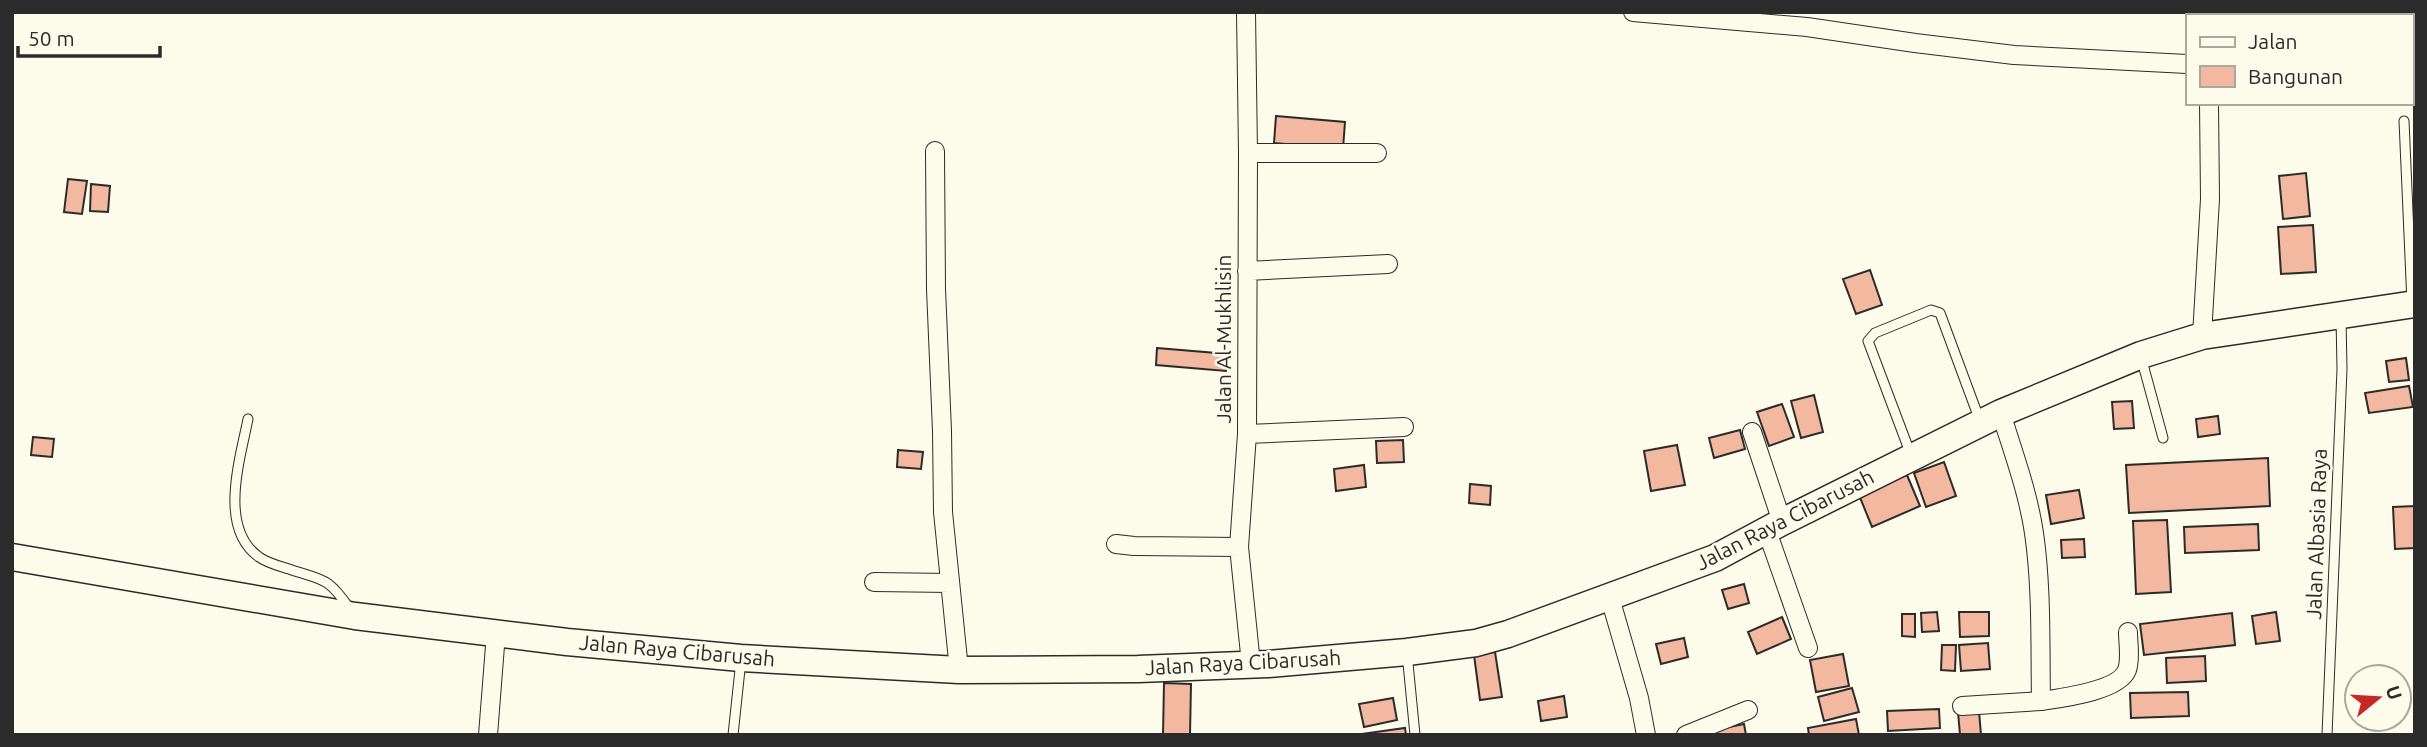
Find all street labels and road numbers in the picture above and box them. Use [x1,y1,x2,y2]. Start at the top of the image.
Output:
street label: Jalan Al-Mukhlisin [1211,254,1235,424]
street label: Jalan Albasia Raya [2301,448,2331,620]
street label: Jalan Raya Cibarusah [1691,464,1878,574]
street label: Jalan Raya Cibarusah [578,629,776,671]
street label: Jalan Raya Cibarusah [1144,645,1342,679]

